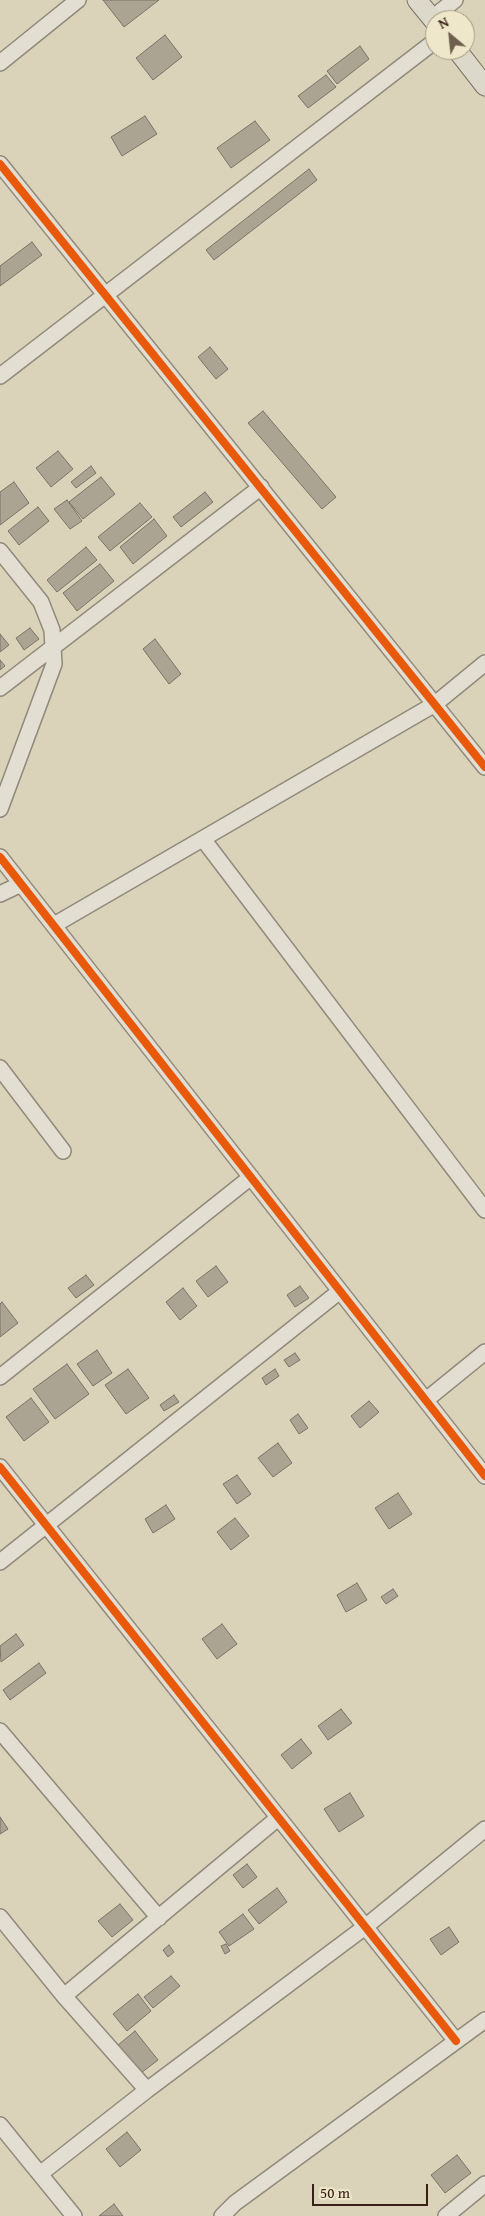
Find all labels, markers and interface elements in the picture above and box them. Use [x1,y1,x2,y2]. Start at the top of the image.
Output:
north arrow [425,10,475,60]
text: N [435,12,452,34]
scale bar [315,2174,431,2206]
text: 50 m [320,2182,350,2203]

